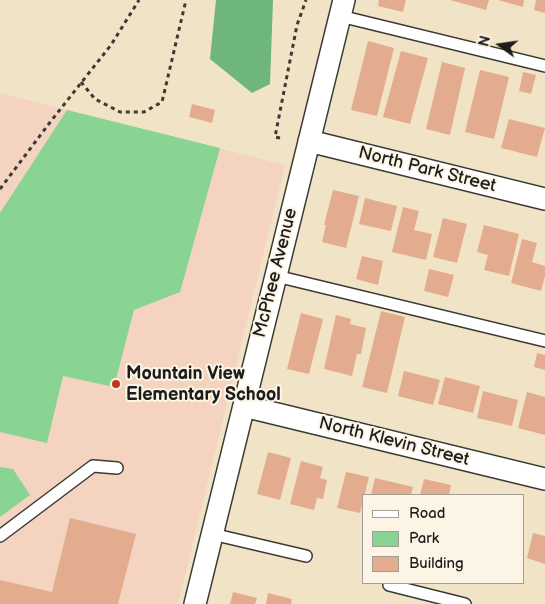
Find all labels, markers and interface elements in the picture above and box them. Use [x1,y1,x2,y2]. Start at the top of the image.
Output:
north arrow [475,20,525,70]
text: N [475,34,494,48]
street label: North Park Street [356,142,498,198]
street label: McPhee Avenue [249,206,303,340]
place label: Mountain View Elementary School [126,363,281,406]
marker: Mountain View Elementary School [110,378,122,390]
street label: North Klevin Street [317,413,471,471]
legend [362,494,525,584]
text: Road [409,504,445,523]
text: Park [409,529,439,548]
text: Building [409,554,464,573]

